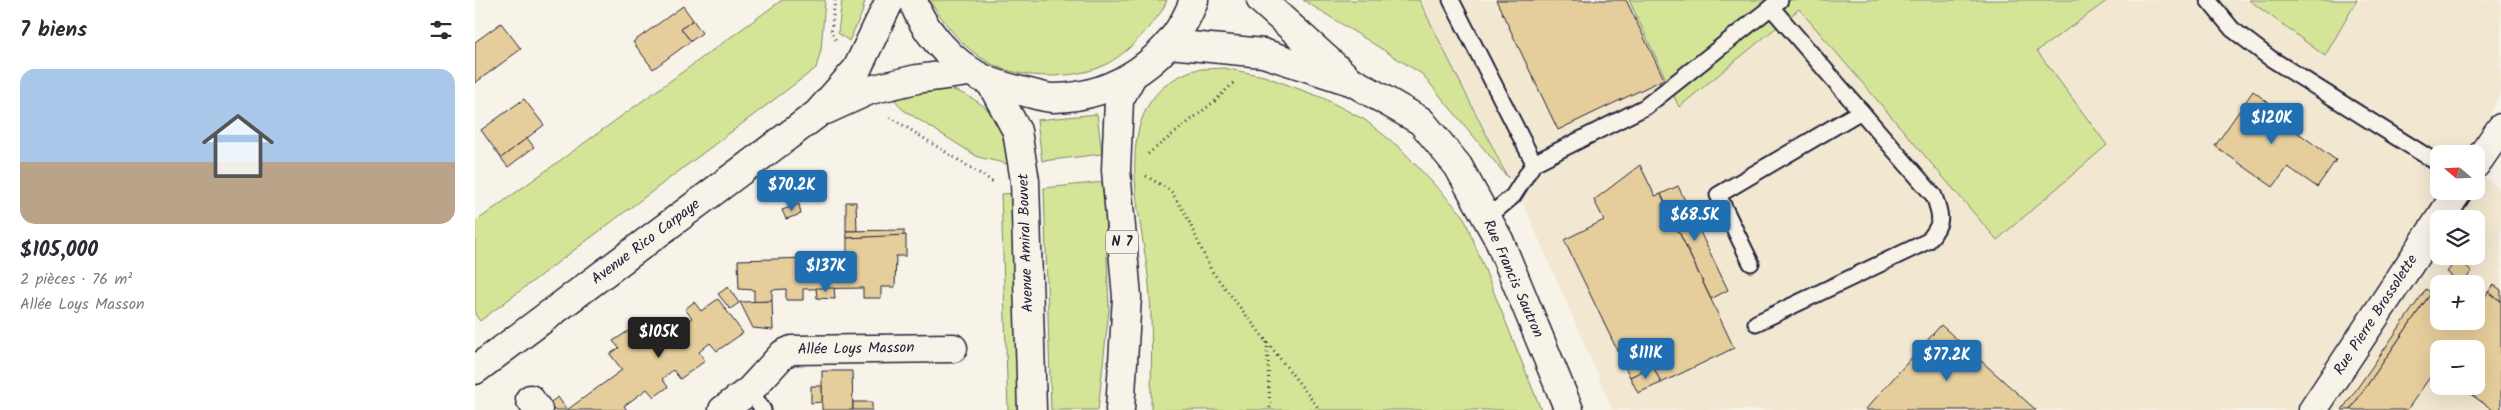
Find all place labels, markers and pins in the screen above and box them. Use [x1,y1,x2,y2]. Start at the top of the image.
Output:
pin: $120K [2237,102,2307,145]
pin: $70.2K [751,170,833,212]
pin: $68.5K [1654,200,1736,242]
pin: $137K [791,250,861,293]
pin: $105K [624,316,694,359]
pin: $111K [1611,338,1681,380]
pin: $77.2K [1906,340,1988,382]

